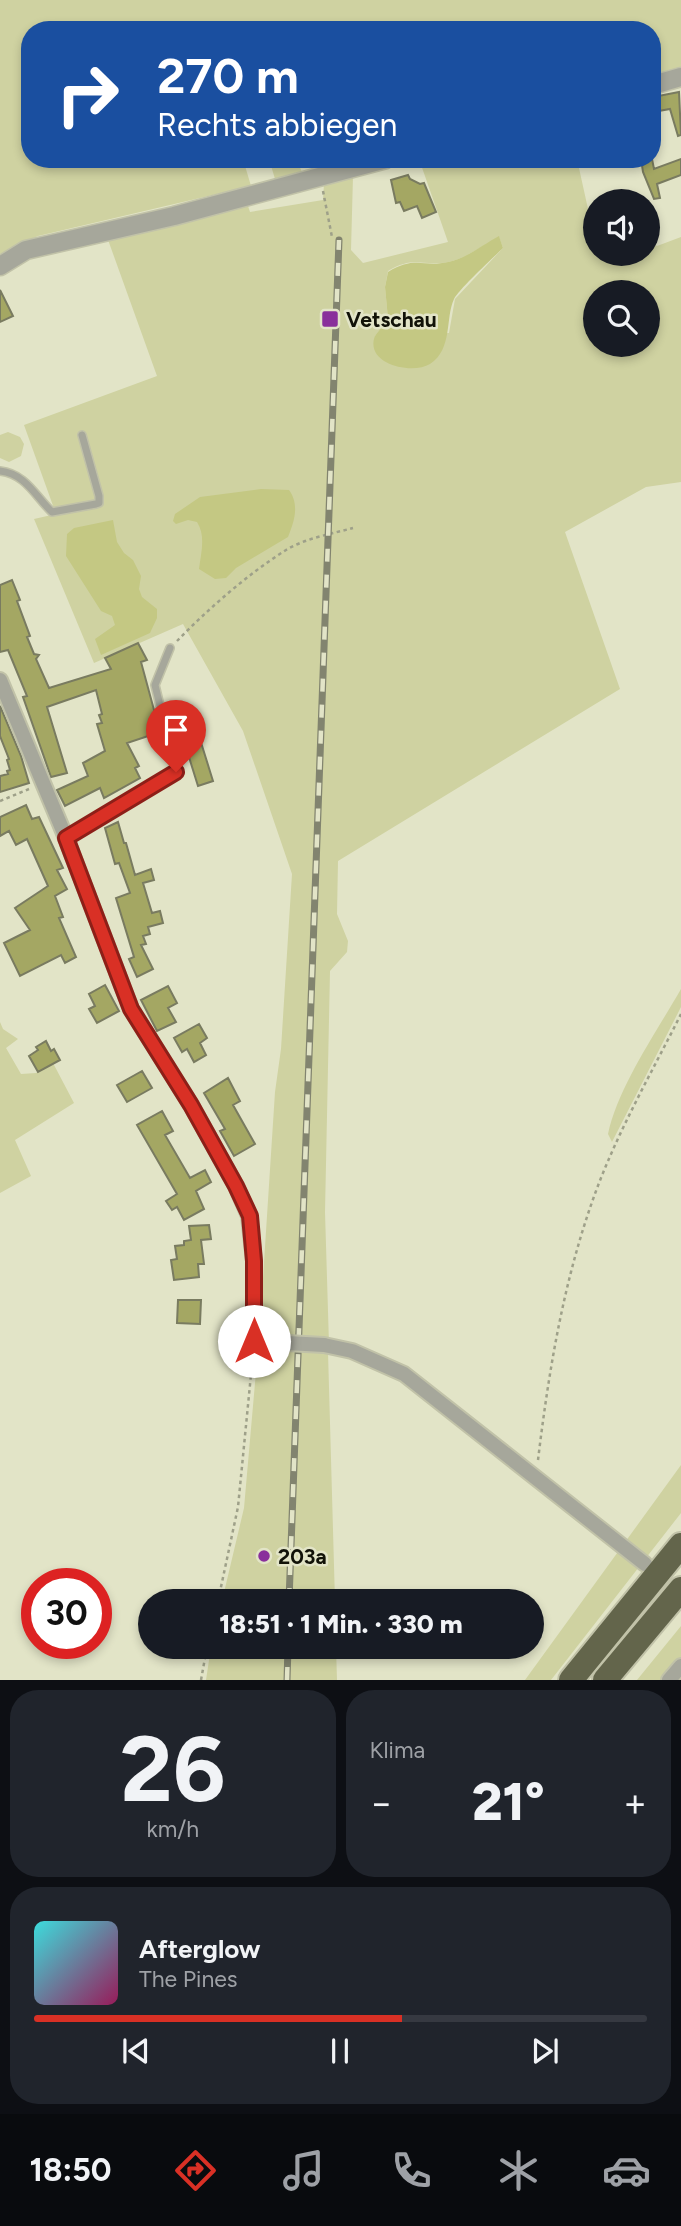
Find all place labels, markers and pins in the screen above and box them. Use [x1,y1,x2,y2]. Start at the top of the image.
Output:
place label: Vetschau [346,307,437,332]
marker: Vetschau [320,309,340,329]
pin [146,700,206,772]
place label: 203a [278,1544,327,1569]
marker: 203a [256,1548,272,1564]

